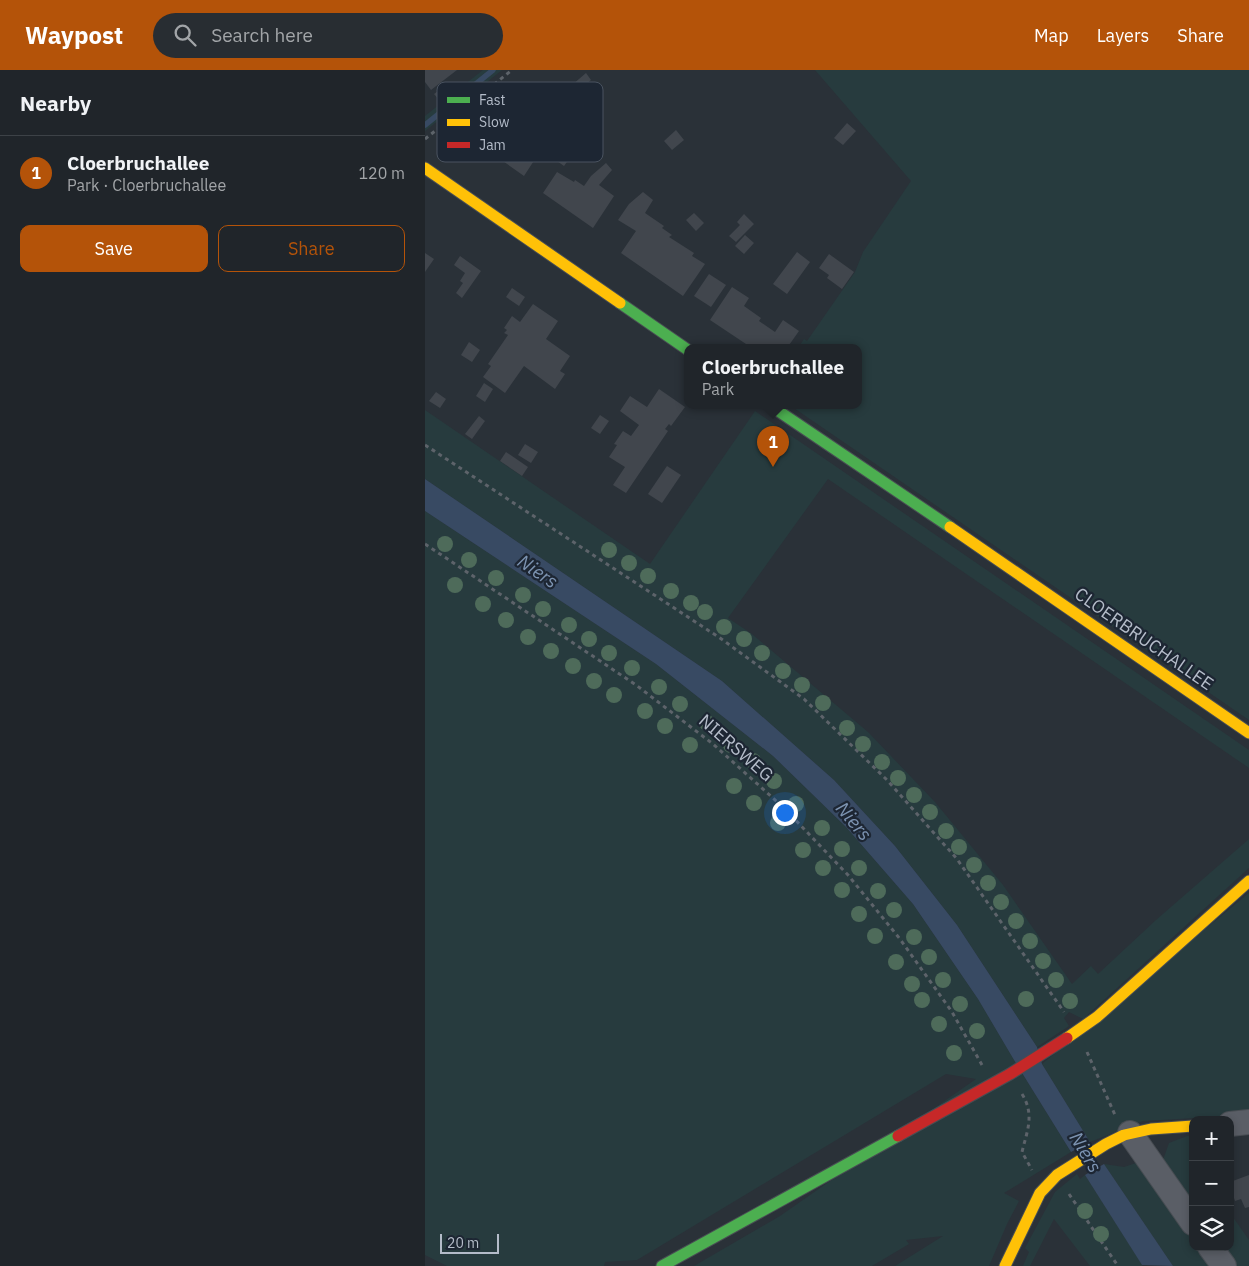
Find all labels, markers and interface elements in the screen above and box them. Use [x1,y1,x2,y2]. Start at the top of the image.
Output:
search box [153,13,503,58]
text: Waypost [25,19,123,51]
icon: search [171,21,199,49]
text: Search here [211,23,313,47]
text: Map [1034,24,1069,47]
text: Layers [1097,24,1149,47]
text: Share [1177,24,1224,47]
legend [437,82,603,162]
text: Nearby [20,89,91,117]
text: Fast [479,91,505,109]
text: Slow [479,113,510,131]
text: Jam [479,136,506,154]
text: Cloerbruchallee [67,151,209,175]
text: 1 [31,163,41,183]
text: 120 m [358,163,405,183]
text: Park · Cloerbruchallee [67,175,226,195]
button: Save [20,225,208,272]
button: Share [218,225,405,272]
popup [684,344,862,409]
text: Cloerbruchallee [702,355,844,379]
text: Park [702,379,734,399]
pin: 1 [757,426,789,467]
water label: Niers [513,549,563,593]
street label: CLOERBRUCHALLEE [1070,582,1218,695]
street label: NIERSWEG [694,709,778,786]
water label: Niers [831,797,877,845]
your location [772,800,798,826]
map controls [1189,1116,1234,1251]
button: + [1189,1116,1234,1161]
water label: Niers [1064,1127,1108,1177]
button: − [1189,1161,1234,1206]
button: layers [1189,1206,1234,1251]
scale bar [440,1231,499,1254]
text: 20 m [447,1234,479,1252]

